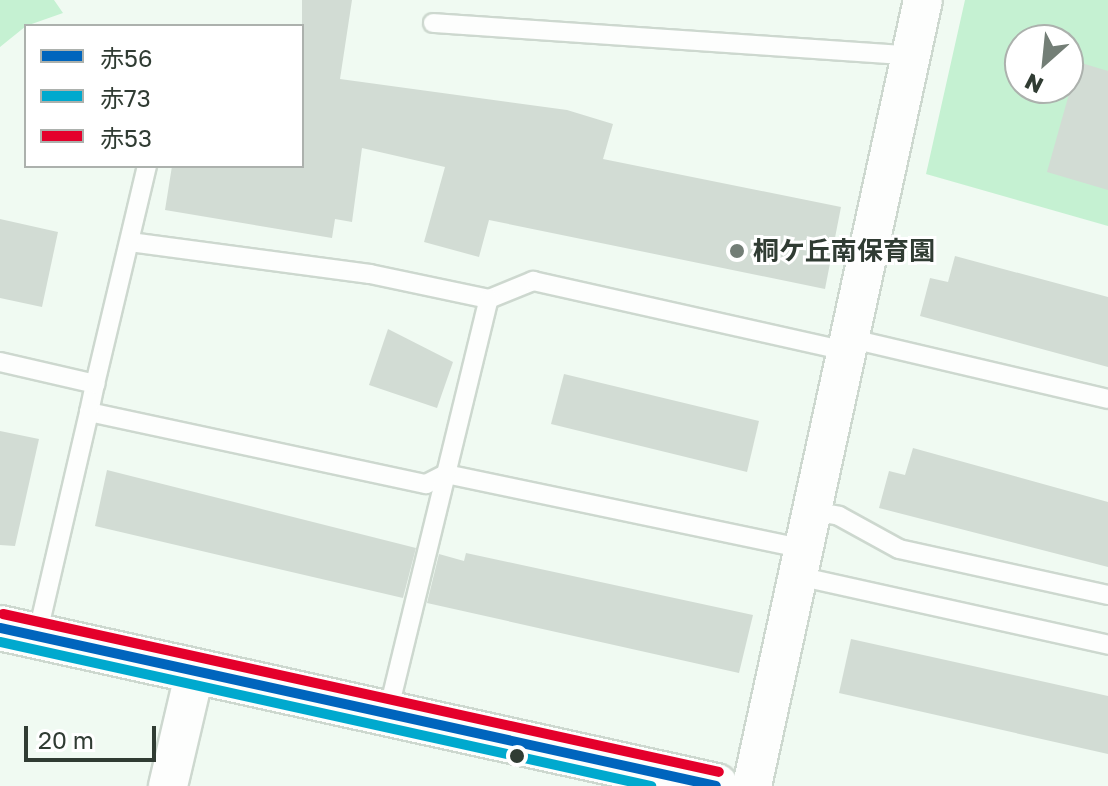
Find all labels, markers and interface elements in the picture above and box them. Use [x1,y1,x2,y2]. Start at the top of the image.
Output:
legend [24,24,304,168]
north arrow [1004,24,1084,104]
text: 赤56 [100,43,152,72]
text: N [1020,68,1047,100]
text: 赤73 [100,83,151,112]
text: 赤53 [100,123,152,152]
place label: 桐ケ丘南保育園 [753,235,935,267]
marker: 桐ケ丘南保育園 [728,242,746,260]
scale bar [28,710,160,760]
text: 20 m [38,725,94,754]
unlabelled marker [509,748,525,764]

